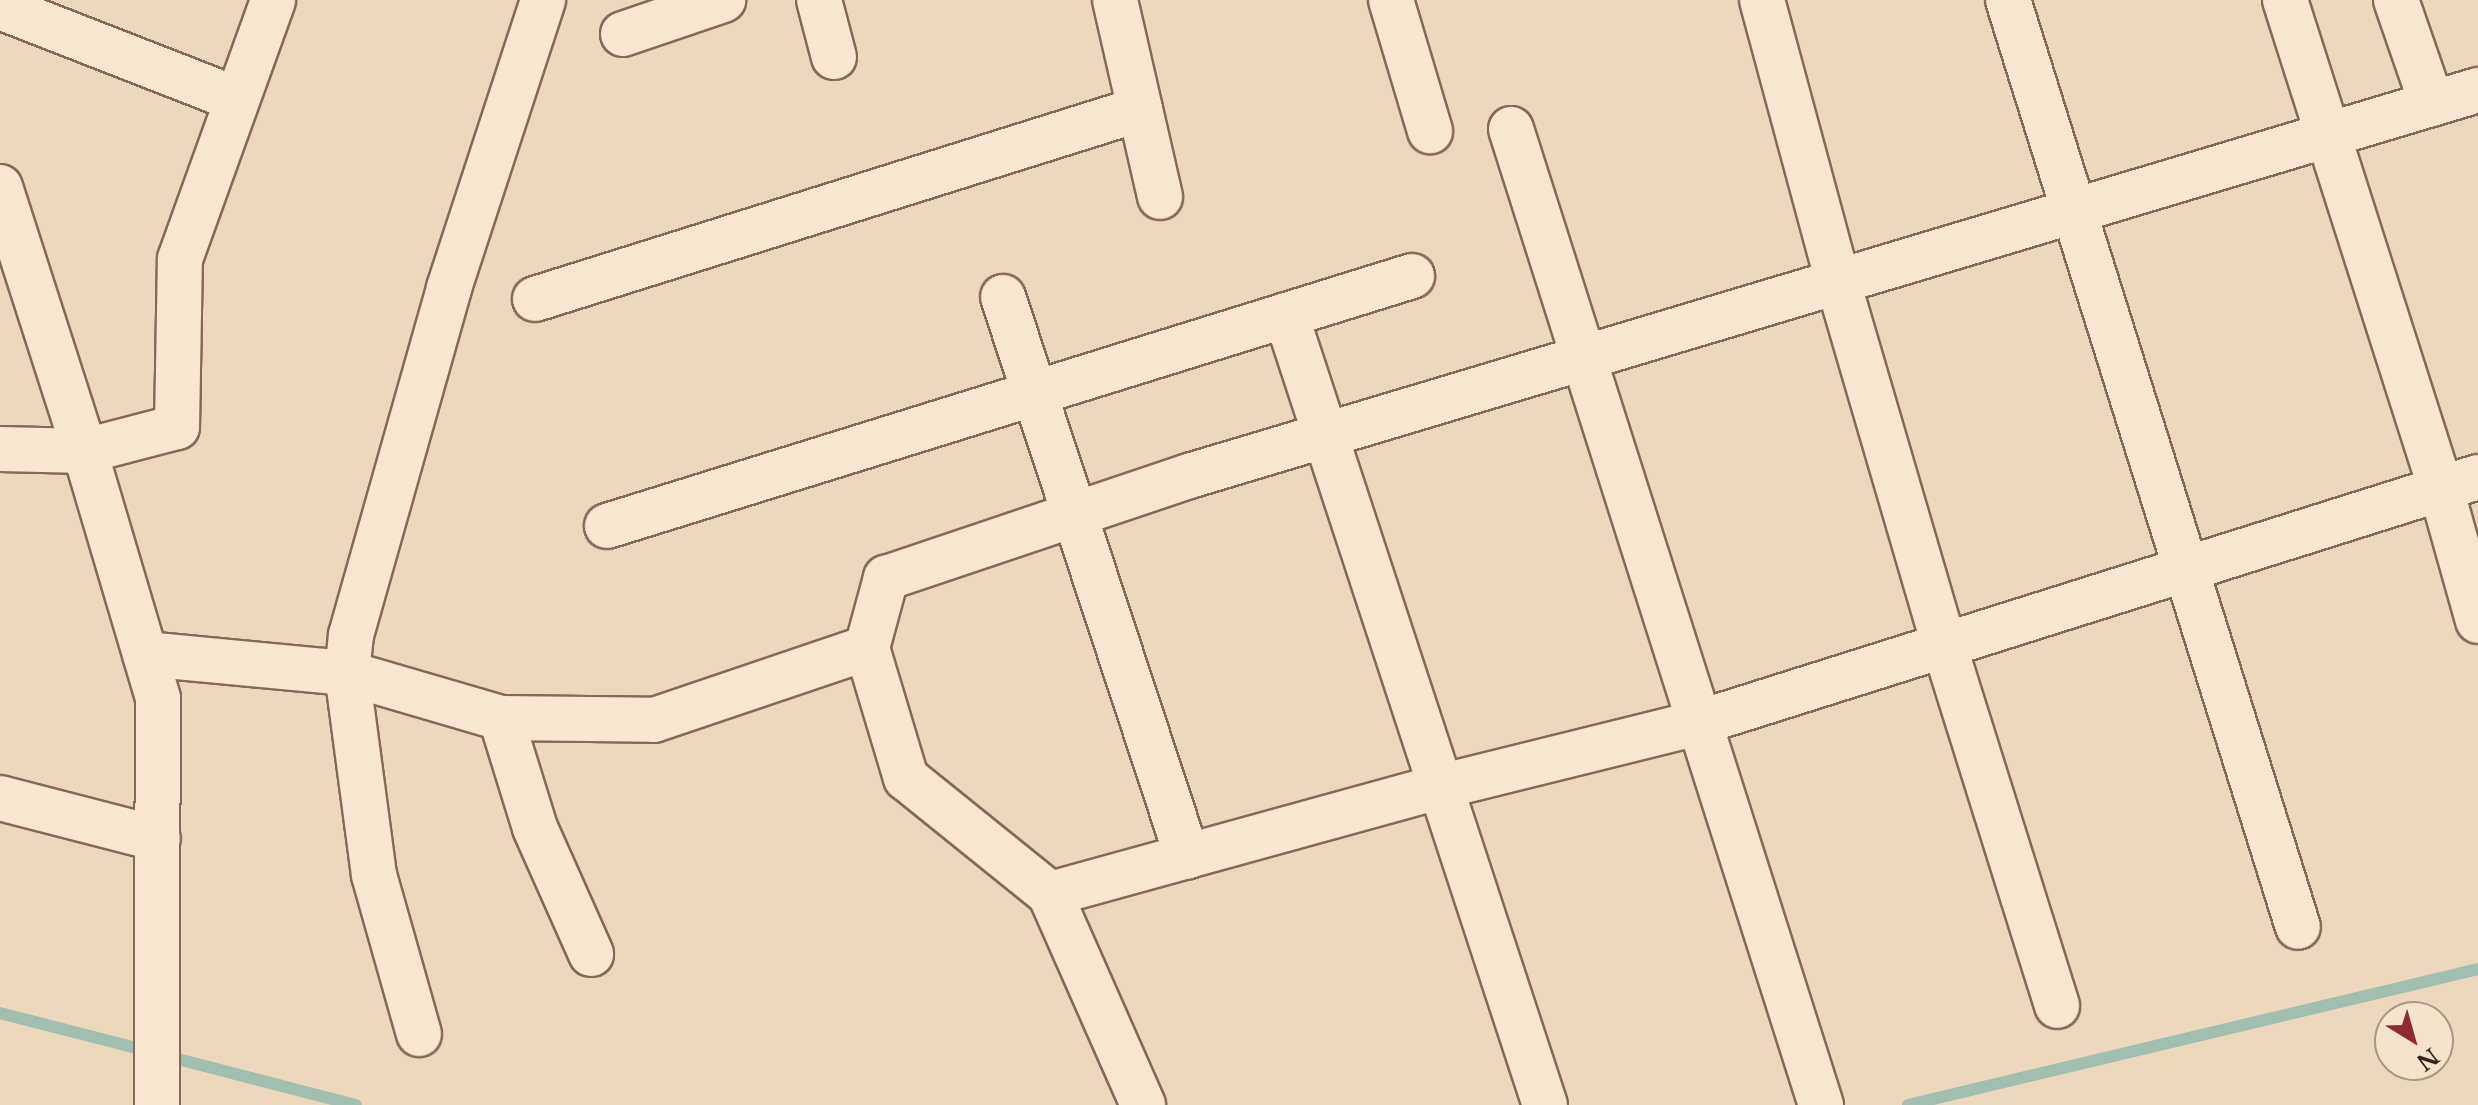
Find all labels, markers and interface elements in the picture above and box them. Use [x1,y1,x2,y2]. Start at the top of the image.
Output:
north arrow [2374,1001,2454,1081]
text: N [2411,1042,2444,1076]

